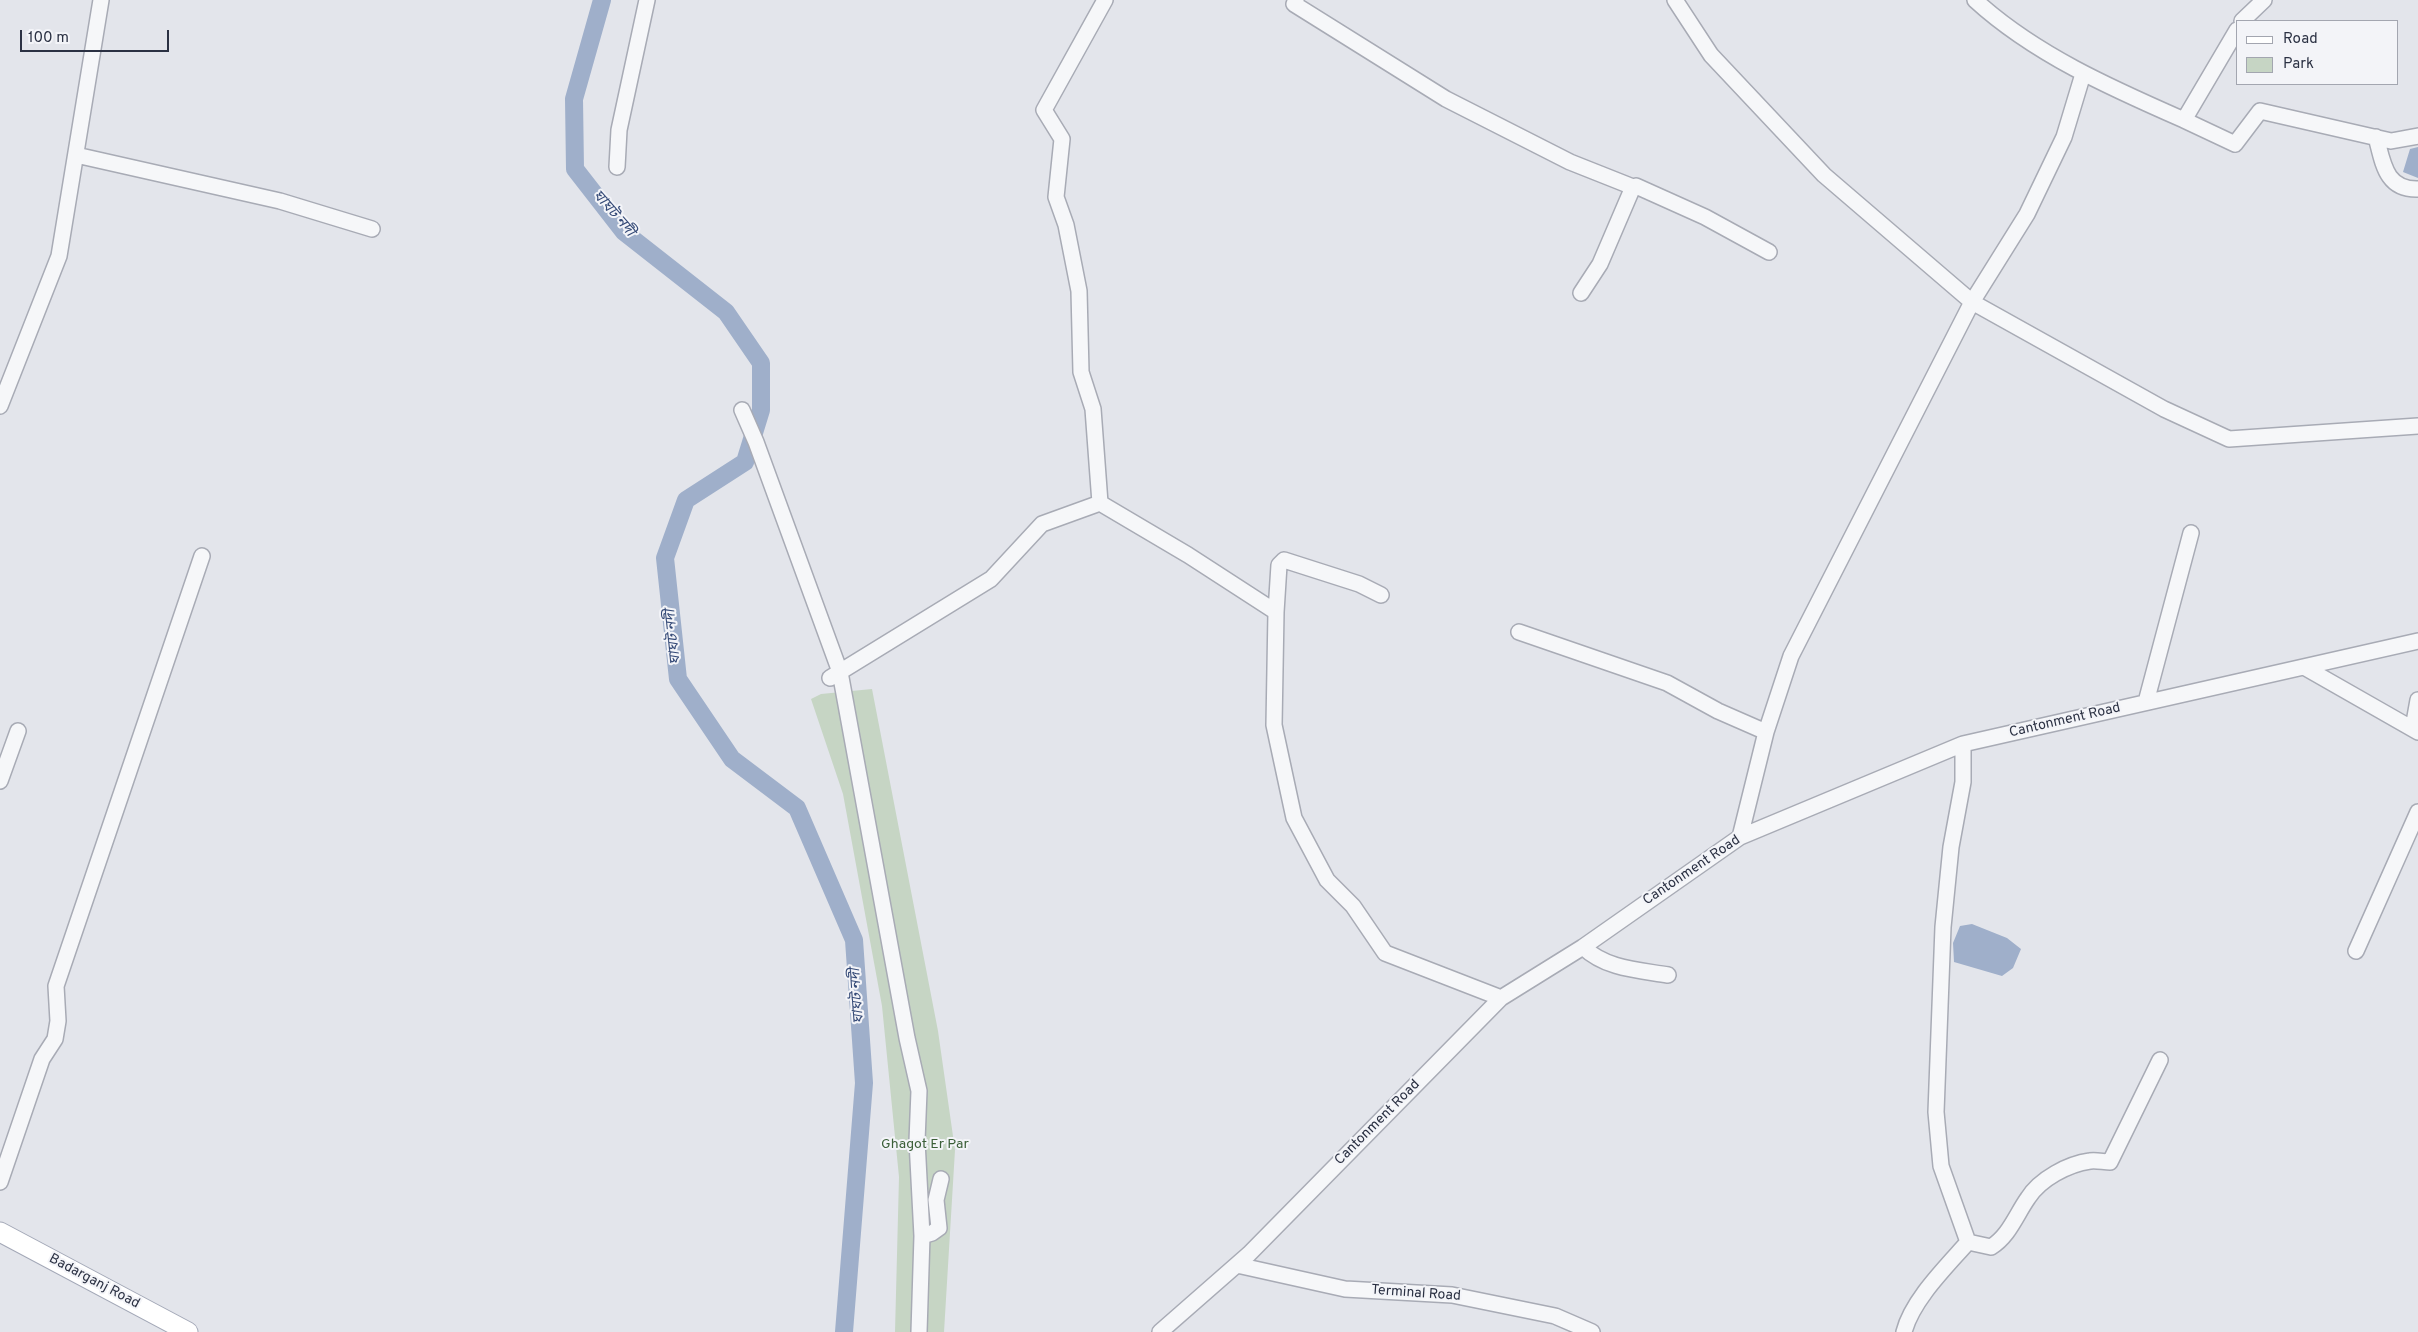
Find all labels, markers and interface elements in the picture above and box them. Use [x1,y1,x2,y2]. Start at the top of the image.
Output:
scale bar [22,20,171,52]
legend [2236,20,2398,85]
text: 100 m [28,29,69,48]
text: Road [2283,30,2318,49]
text: Park [2283,55,2314,74]
water label: ঘাঘট নদী [588,187,638,241]
water label: ঘাঘট নদী [662,608,686,666]
street label: Cantonment Road [2008,700,2122,742]
street label: Cantonment Road [1640,832,1744,910]
water label: ঘাঘট নদী [847,968,869,1024]
street label: Cantonment Road [1332,1077,1424,1169]
park label: Ghagot Er Par [881,1137,969,1153]
street label: Badarganj Road [46,1251,142,1313]
street label: Terminal Road [1370,1282,1462,1306]

